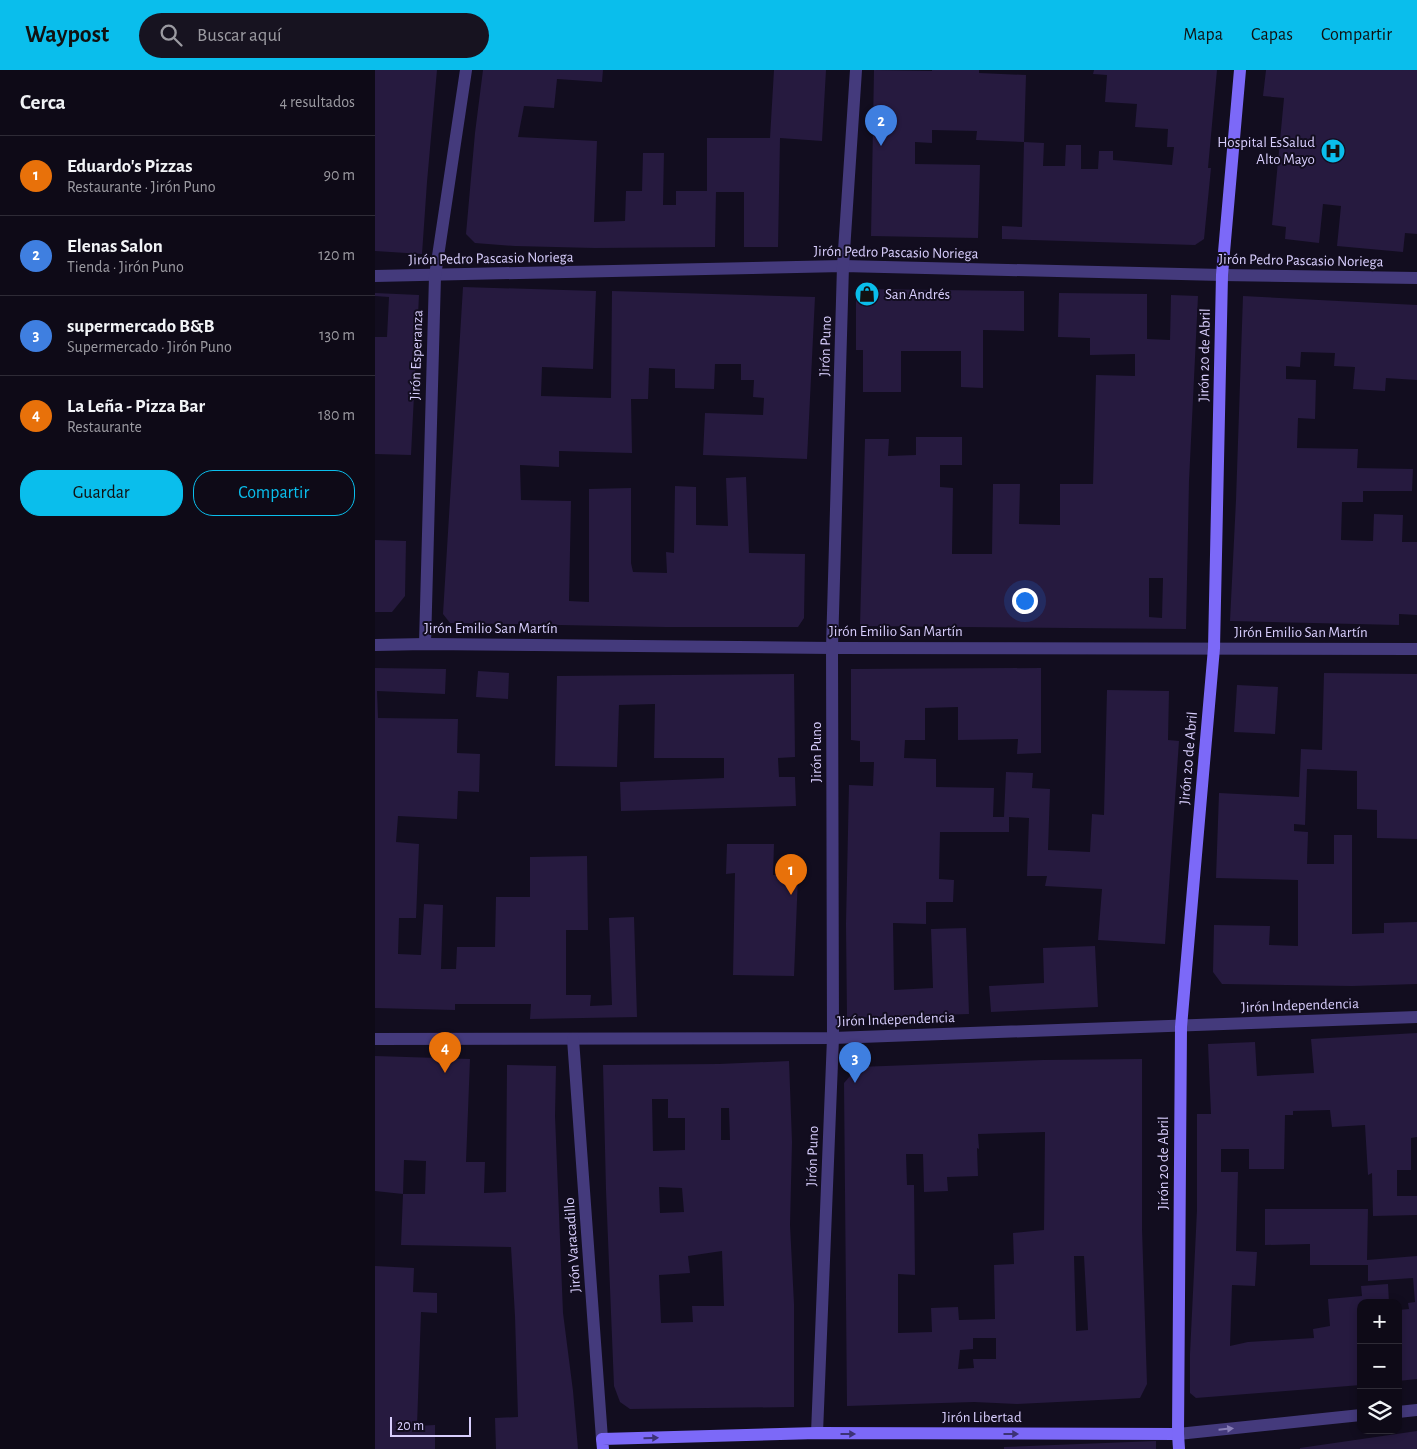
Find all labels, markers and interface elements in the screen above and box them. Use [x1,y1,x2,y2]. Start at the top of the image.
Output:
search box [139,13,489,58]
icon: search [157,21,185,49]
text: Waypost [25,23,109,47]
text: Buscar aquí [197,26,282,45]
text: Mapa [1183,26,1223,44]
text: Capas [1251,26,1293,44]
text: Compartir [1321,26,1392,44]
text: Cerca [20,92,66,113]
text: 4 resultados [280,94,355,110]
pin: 2 [865,105,897,146]
place label: Hospital EsSalud Alto Mayo [1217,135,1315,167]
hospital icon: Hospital EsSalud Alto Mayo [1320,138,1346,164]
text: Eduardo's Pizzas [67,157,193,176]
text: 1 [33,167,39,183]
text: 90 m [324,167,355,183]
text: Restaurante · Jirón Puno [67,179,216,195]
text: Elenas Salon [67,237,163,256]
street label: Jirón Pedro Pascasio Noriega [813,244,979,261]
text: 2 [32,247,40,263]
text: 120 m [318,247,355,263]
street label: Jirón Pedro Pascasio Noriega [408,250,574,267]
street label: Jirón Pedro Pascasio Noriega [1218,252,1384,269]
text: Tienda · Jirón Puno [67,259,184,275]
shop icon: San Andrés [854,281,880,307]
place label: San Andrés [885,287,950,302]
street label: Jirón 20 de Abril [1196,308,1213,402]
street label: Jirón Esperanza [407,310,426,400]
street label: Jirón Puno [817,315,834,377]
text: supermercado B&B [67,317,215,336]
text: 3 [33,327,39,343]
text: 130 m [319,327,355,343]
text: Supermercado · Jirón Puno [67,339,232,355]
text: La Leña - Pizza Bar [67,397,205,416]
text: 4 [32,407,40,423]
text: 180 m [318,407,355,423]
text: Restaurante [67,419,142,435]
button: Guardar [20,470,183,516]
button: Compartir [193,470,355,516]
your location [1012,588,1038,614]
street label: Jirón Emilio San Martín [424,621,558,636]
street label: Jirón Emilio San Martín [829,624,963,639]
street label: Jirón Emilio San Martín [1234,625,1368,640]
street label: Jirón 20 de Abril [1177,711,1200,805]
street label: Jirón Puno [809,722,824,782]
pin: 1 [775,854,807,895]
street label: Jirón Independencia [1241,996,1359,1015]
street label: Jirón Independencia [837,1010,955,1029]
pin: 4 [429,1032,461,1073]
pin: 3 [839,1042,871,1083]
street label: Jirón 20 de Abril [1156,1116,1171,1210]
street label: Jirón Puno [804,1125,821,1187]
street label: Jirón Varacadillo [562,1197,583,1293]
map controls [1357,1299,1402,1434]
button: + [1357,1299,1402,1344]
button: − [1357,1344,1402,1389]
button: layers [1357,1389,1402,1434]
street label: Jirón Libertad [942,1410,1022,1425]
scale bar [390,1414,471,1437]
text: 20 m [397,1419,424,1433]
one-way arrow [1218,1425,1234,1433]
one-way arrow [840,1430,856,1438]
one-way arrow [1003,1430,1019,1438]
one-way arrow [643,1433,659,1441]

